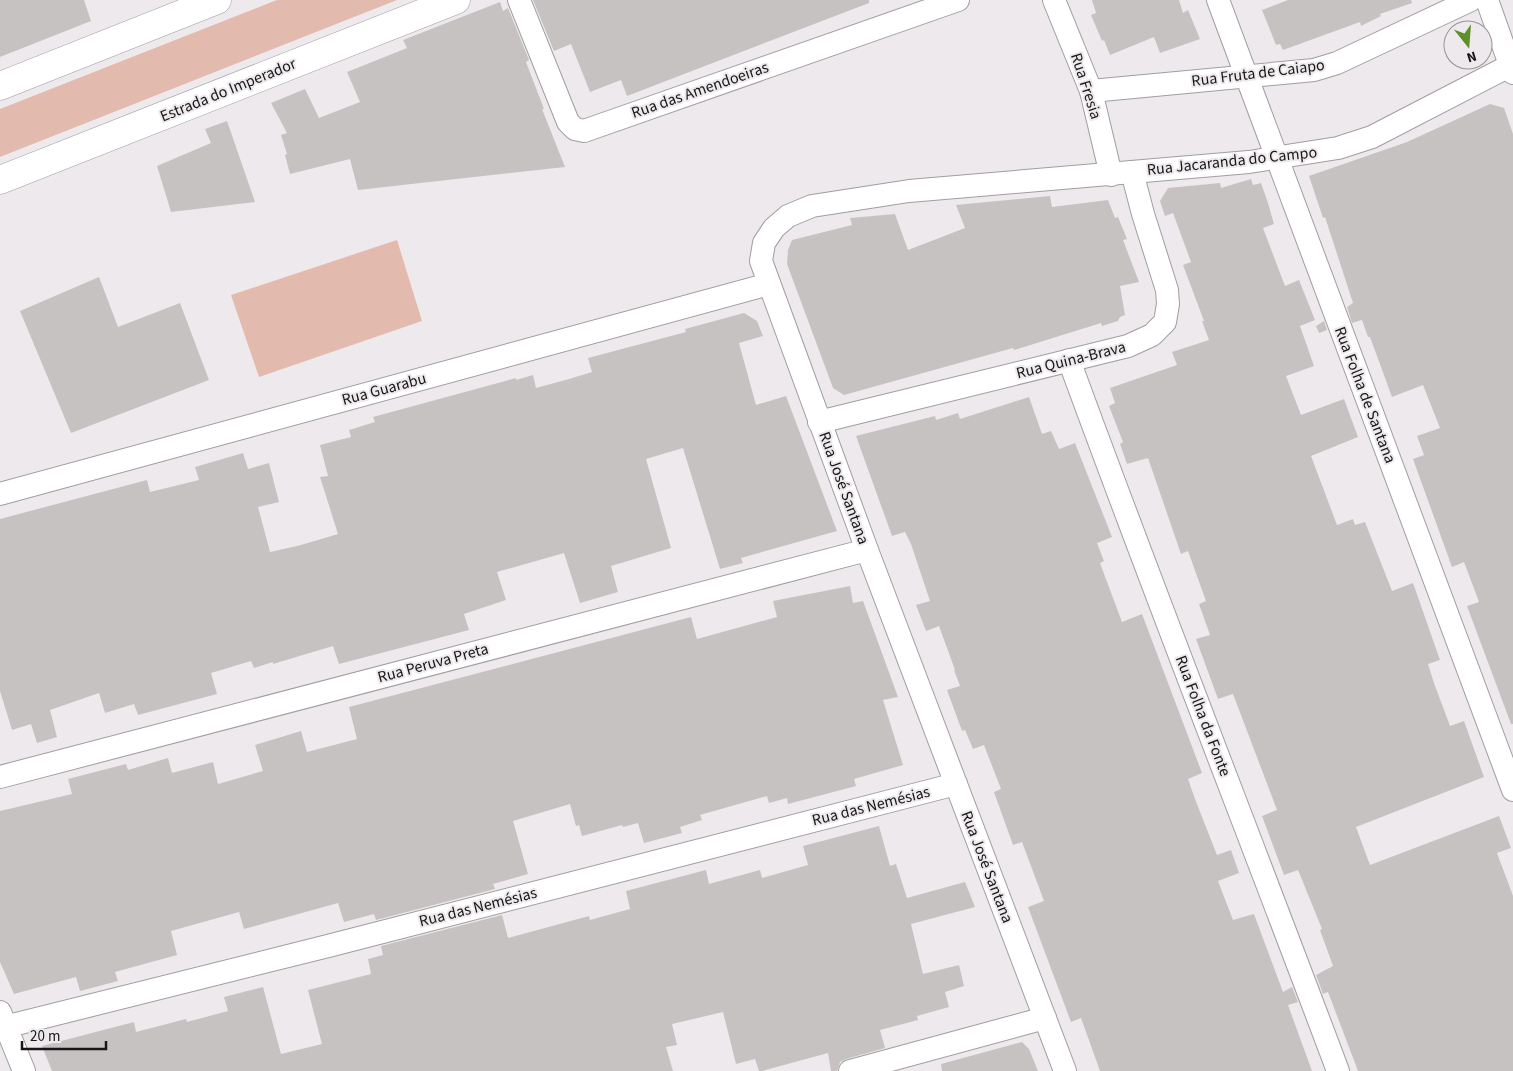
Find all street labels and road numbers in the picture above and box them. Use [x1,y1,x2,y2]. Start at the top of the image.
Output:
street label: Rua Fresia [1065,50,1107,122]
street label: Estrada do Imperador [157,52,300,127]
street label: Rua Fruta de Caiapo [1190,54,1326,92]
street label: Rua das Amendoeiras [628,56,772,124]
street label: Rua Jacaranda do Campo [1146,141,1318,181]
street label: Rua Folha de Santana [1329,323,1401,467]
street label: Rua Quina-Brava [1014,336,1128,384]
street label: Rua Guarabu [339,367,429,411]
street label: Rua José Santana [813,429,875,547]
street label: Rua Peruva Preta [375,638,491,688]
street label: Rua Folha da Fonte [1170,652,1236,780]
street label: Rua das Nemésias [810,781,933,831]
street label: Rua José Santana [955,808,1019,926]
street label: Rua das Nemésias [417,882,540,932]

